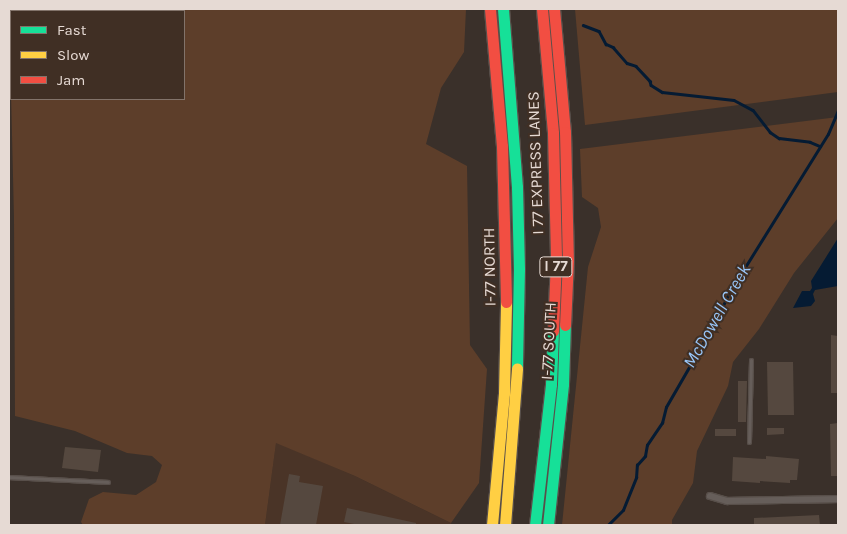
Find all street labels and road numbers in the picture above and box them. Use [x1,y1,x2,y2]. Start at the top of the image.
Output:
street label: I 77 EXPRESS LANES [524,91,548,235]
street label: I-77 NORTH [480,228,500,306]
road number: I 77 [538,254,574,280]
street label: I-77 SOUTH [537,302,561,380]

